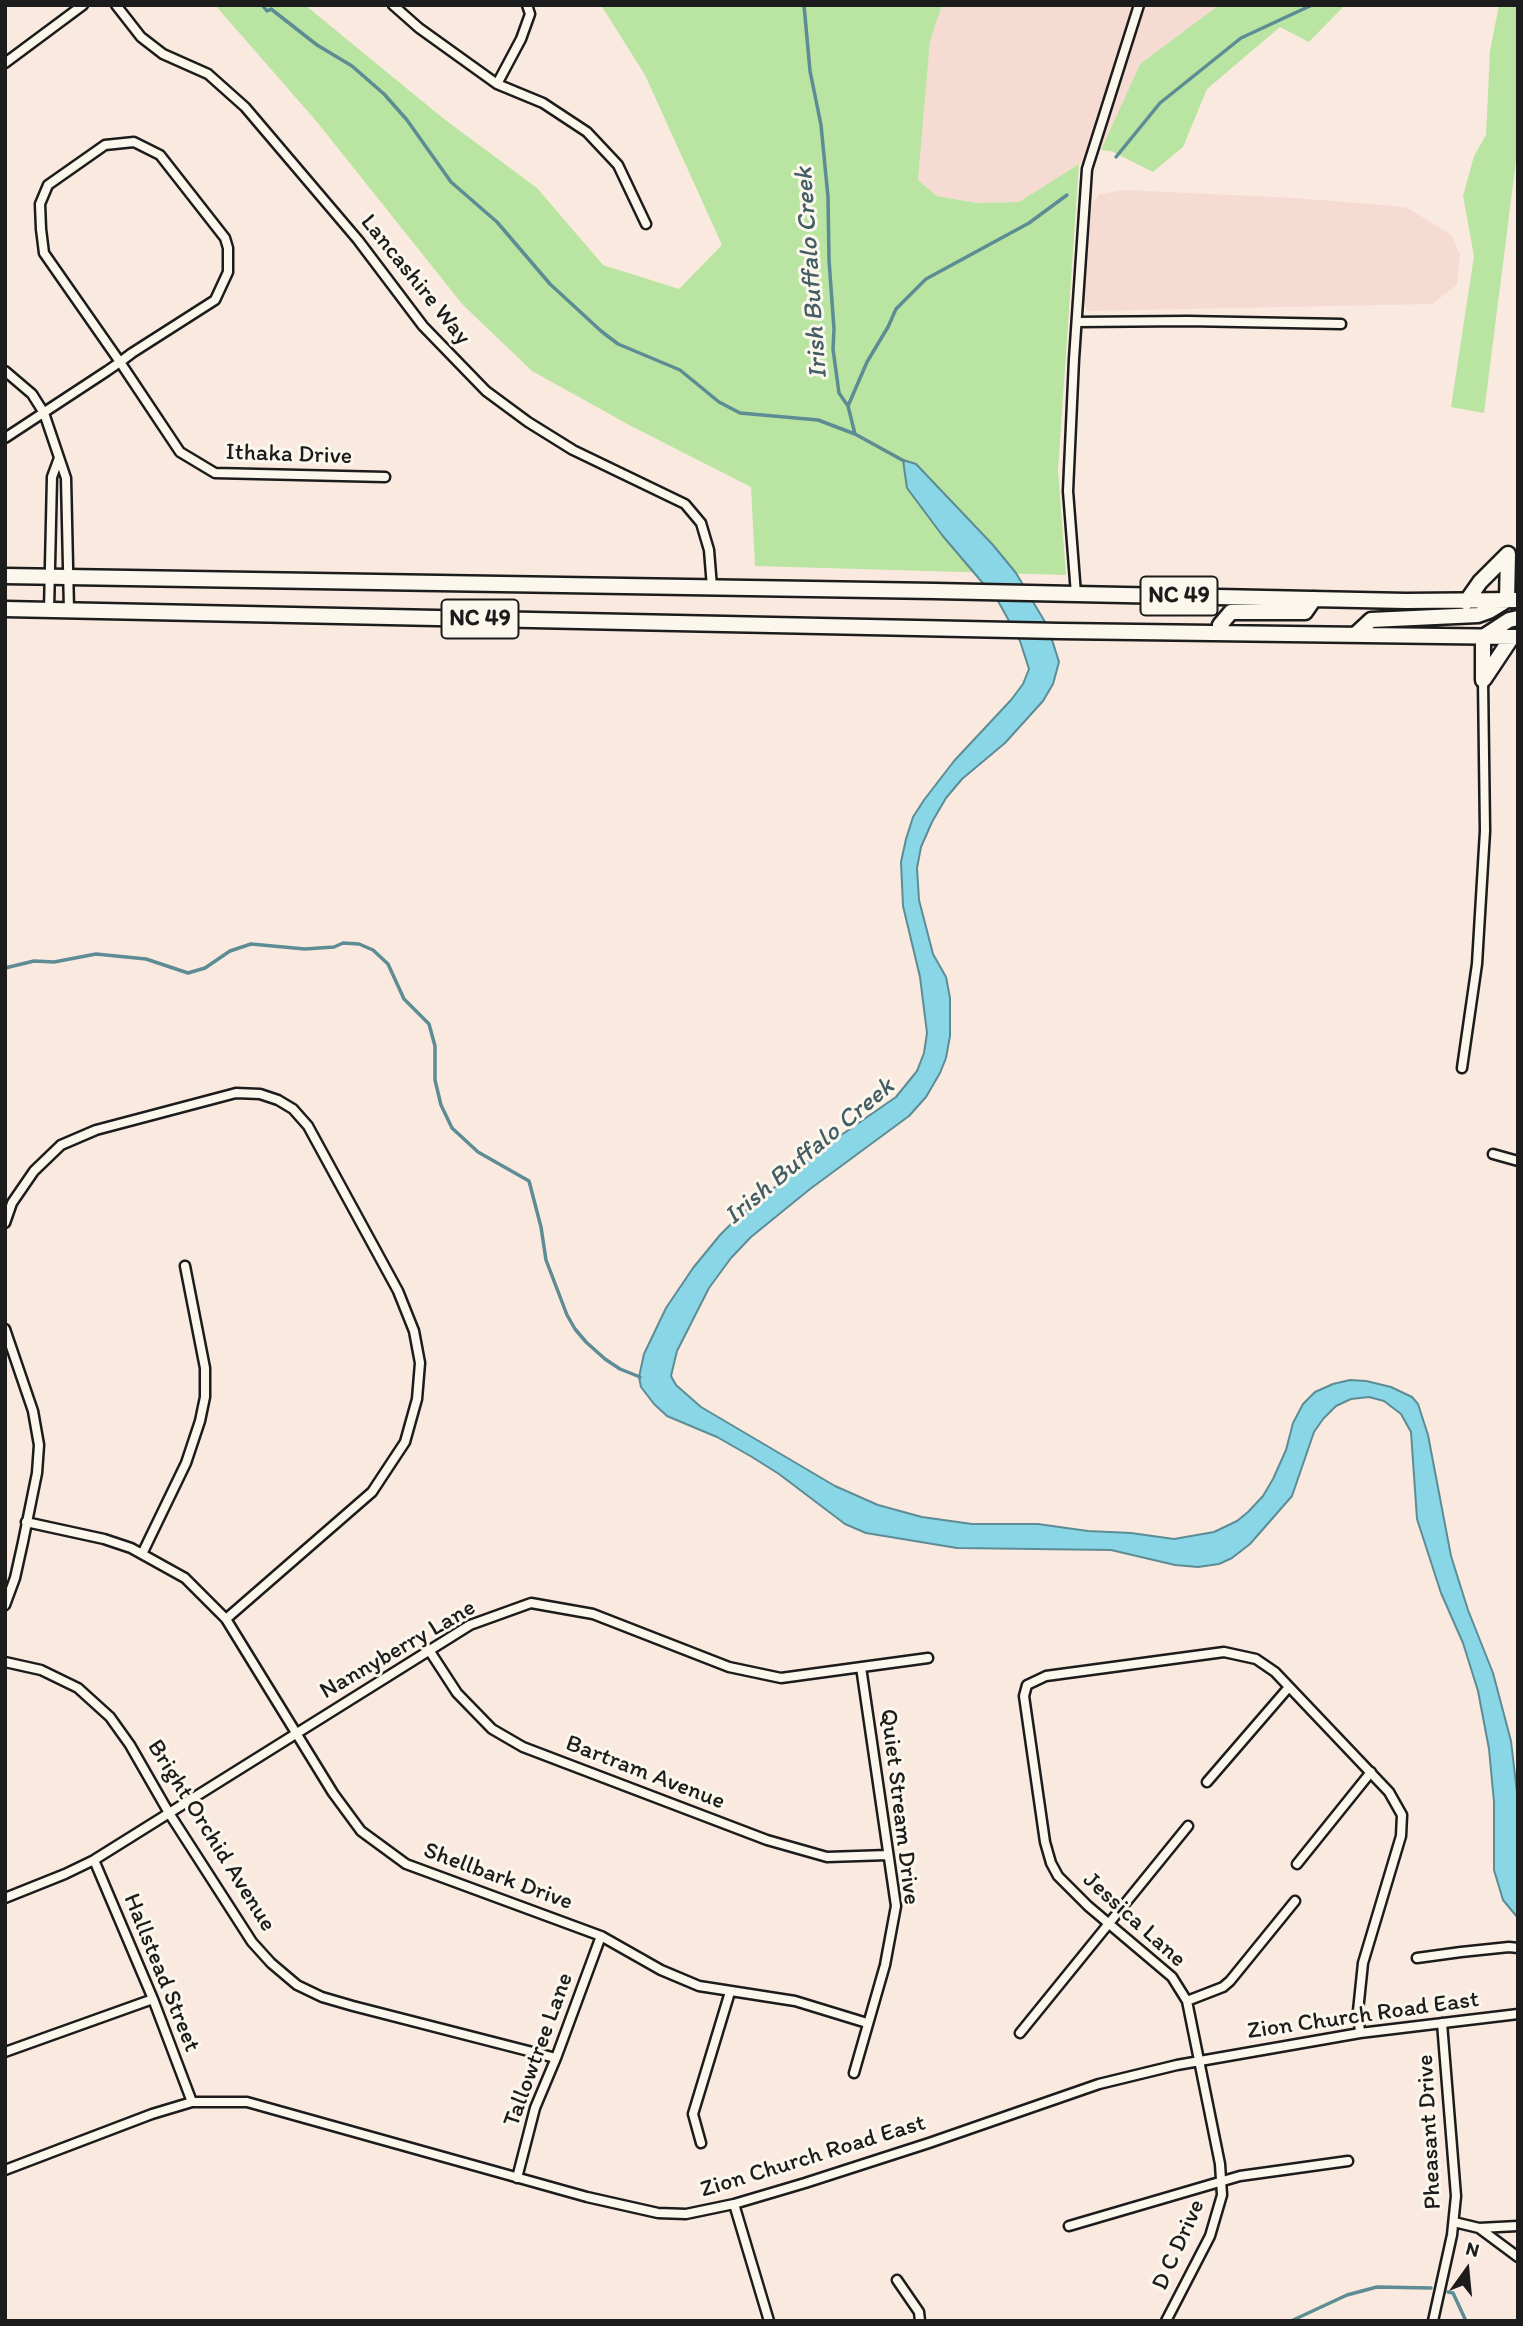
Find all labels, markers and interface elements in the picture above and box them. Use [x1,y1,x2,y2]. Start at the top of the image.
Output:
water label: Irish Buffalo Creek [789,166,835,380]
street label: Lancashire Way [354,209,476,351]
street label: Ithaka Drive [225,438,353,472]
road number: NC 49 [1140,576,1218,616]
road number: NC 49 [442,600,518,638]
water label: Irish Buffalo Creek [719,1072,901,1232]
street label: Nannyberry Lane [315,1594,481,1706]
street label: Quiet Stream Drive [873,1707,925,1907]
street label: Bartram Avenue [561,1729,729,1817]
street label: Bright Orchid Avenue [140,1735,282,1937]
street label: Shellbark Drive [419,1837,577,1917]
street label: Jessica Lane [1076,1866,1192,1974]
street label: Hallstead Street [116,1890,206,2056]
street label: Tallowtree Lane [498,1969,580,2131]
street label: Zion Church Road East [1245,1985,1481,2047]
street label: Pheasant Drive [1412,2054,1448,2210]
street label: Zion Church Road East [697,2109,929,2205]
street label: D C Drive [1146,2195,1212,2295]
north arrow [1432,2235,1502,2305]
text: N [1463,2236,1482,2262]

